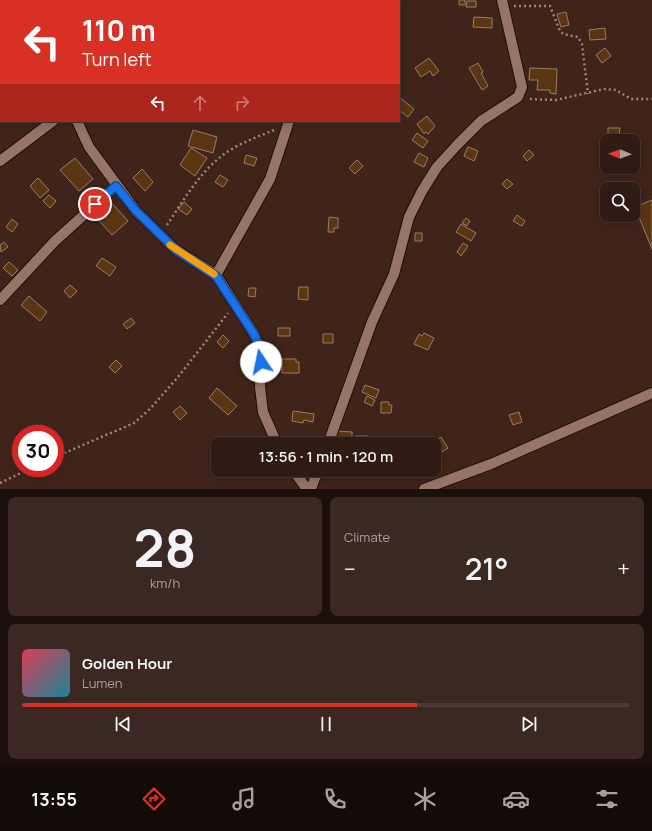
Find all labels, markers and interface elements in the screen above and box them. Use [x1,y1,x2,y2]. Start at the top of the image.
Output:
text: 110 m [82,11,156,49]
icon: left [16,16,68,68]
text: Turn left [82,47,152,71]
icon: left [147,92,169,114]
icon: ahead [189,92,211,114]
icon: right [231,92,253,114]
north arrow [600,134,640,174]
map controls [600,134,640,222]
button: search [600,182,640,222]
pin [78,187,112,221]
icon: arrive [84,193,106,215]
position arrow [240,341,282,383]
speed limit sign: 30 [12,425,64,477]
text: 13:56 · 1 min · 120 m [259,446,393,467]
text: 28 [134,512,196,583]
text: Climate [344,528,390,546]
text: 21° [465,548,508,589]
text: − [344,554,356,584]
text: + [617,554,630,584]
text: km/h [150,574,180,592]
text: Golden Hour [82,653,172,674]
text: Lumen [82,674,122,692]
icon: previous [112,713,134,735]
icon: pause [315,713,337,735]
icon: next [518,713,540,735]
icon: directions [140,785,168,813]
icon: music [230,785,258,813]
icon: phone [321,785,349,813]
icon: climate [411,785,439,813]
icon: car [502,785,530,813]
icon: filters [593,785,621,813]
text: 13:55 [31,787,77,811]

